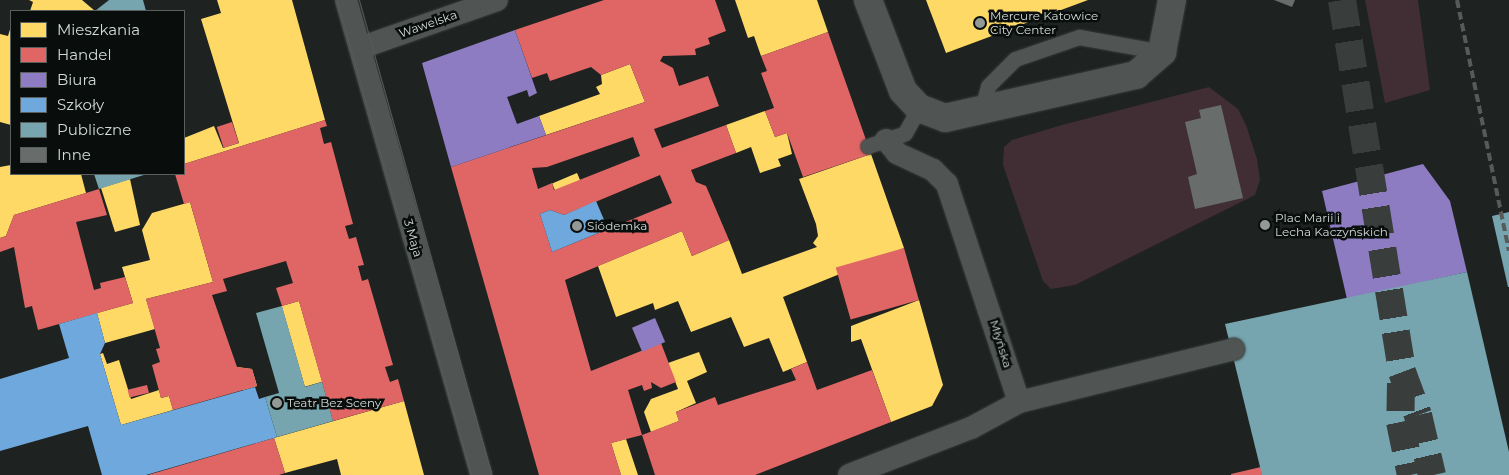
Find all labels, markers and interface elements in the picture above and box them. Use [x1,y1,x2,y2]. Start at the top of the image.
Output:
street label: Wawelska [397,7,459,41]
place label: Mercure Katowice City Center [990,9,1098,37]
legend [10,10,185,175]
marker: Mercure Katowice City Center [974,17,986,29]
text: Mieszkania [57,20,140,39]
text: Handel [57,45,111,64]
text: Biura [57,70,97,89]
text: Szkoły [57,95,104,114]
text: Publiczne [57,120,131,139]
text: Inne [57,145,91,164]
place label: Plac Marii i Lecha Kaczyńskich [1275,211,1388,239]
street label: 3 Maja [401,217,425,259]
place label: Siódemka [587,219,647,233]
marker: Plac Marii i Lecha Kaczyńskich [1259,219,1271,231]
marker: Siódemka [571,220,583,232]
street label: Młyńska [987,318,1015,370]
place label: Teatr Bez Sceny [287,396,381,410]
marker: Teatr Bez Sceny [271,397,283,409]

